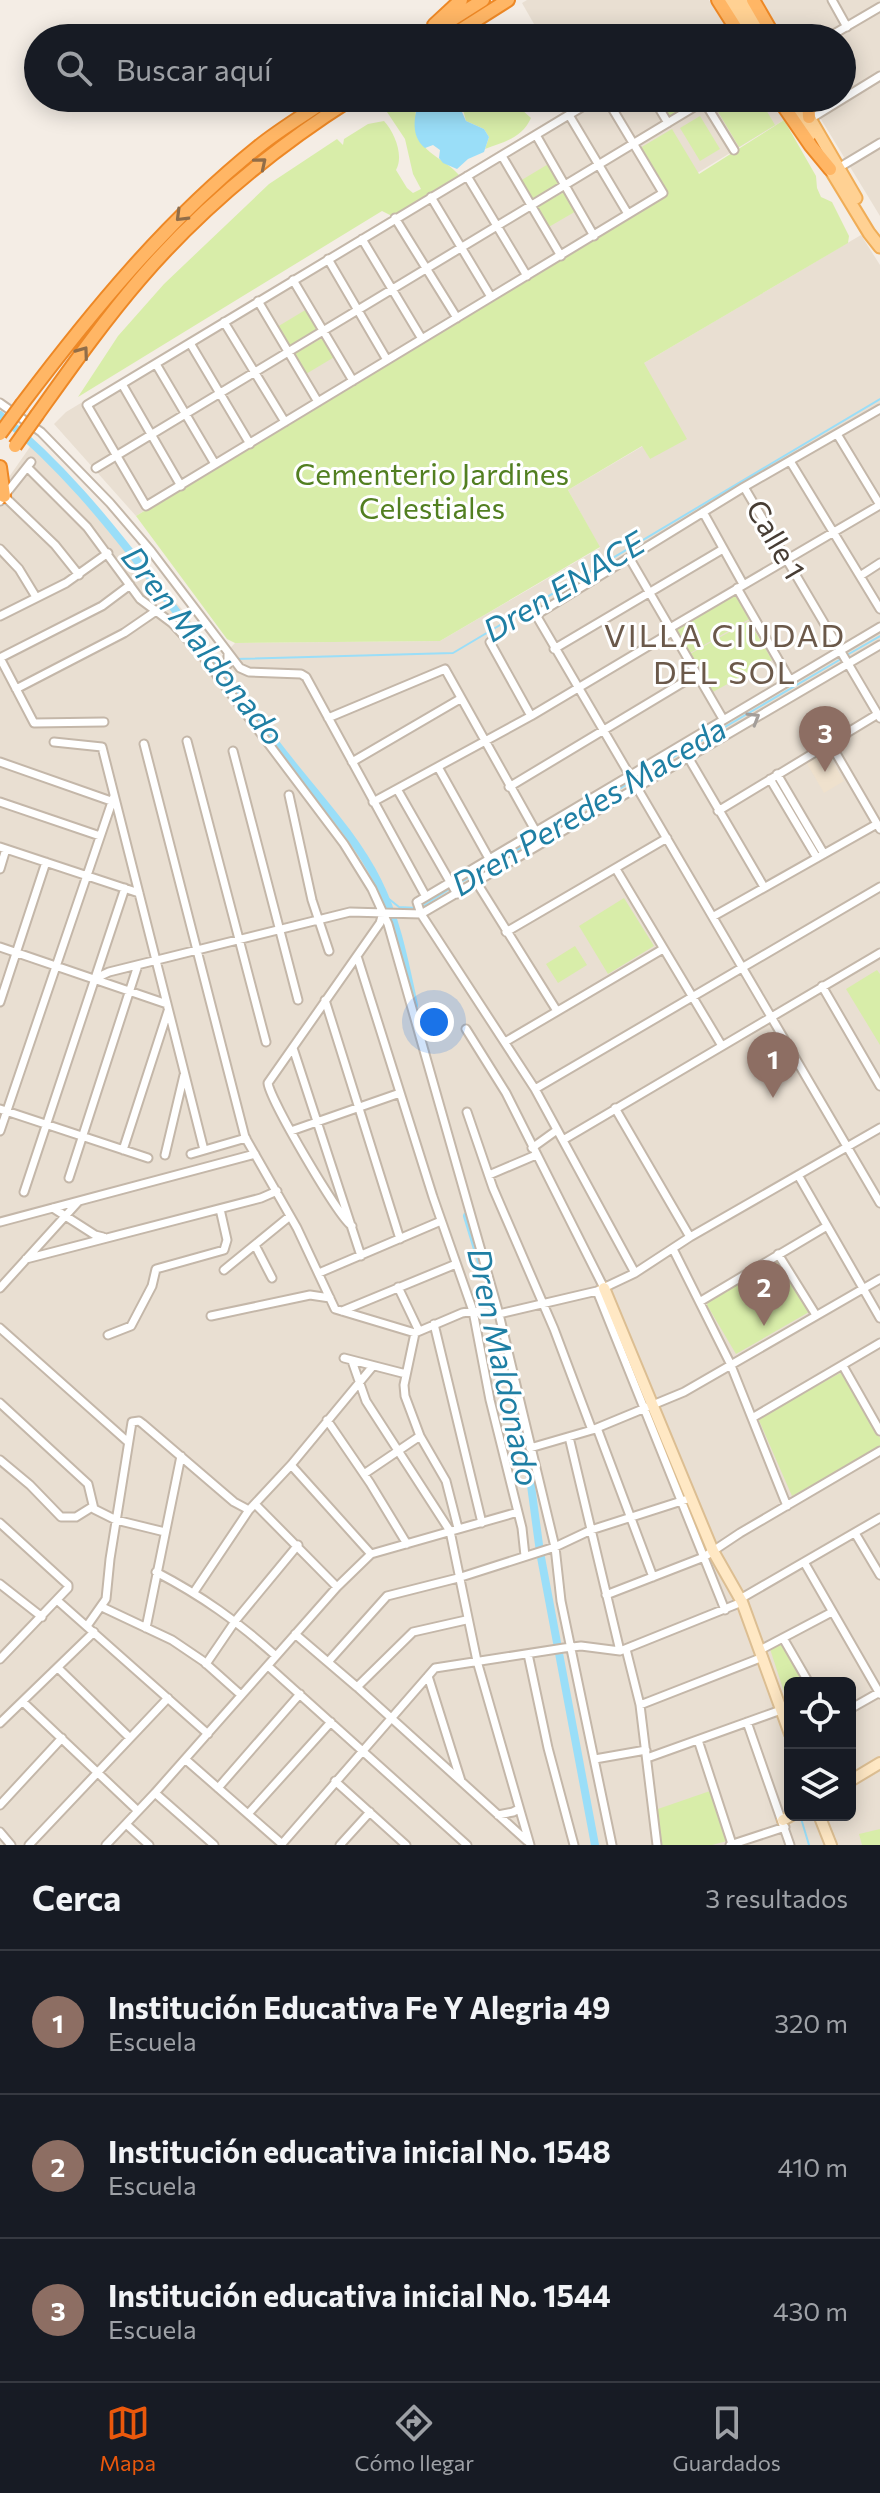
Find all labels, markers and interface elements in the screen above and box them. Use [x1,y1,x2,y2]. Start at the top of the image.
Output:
search box [24,24,856,112]
icon: search [52,46,96,90]
text: Buscar aquí [116,50,272,87]
one-way arrow [251,158,266,173]
one-way arrow [176,207,190,221]
one-way arrow [73,346,87,360]
park label: Cementerio Jardines Celestiales [295,454,569,525]
street label: Calle 1 [740,492,815,585]
water label: Dren ENACE [475,520,653,649]
water label: Dren Maldonado [114,537,295,753]
district label: VILLA CIUDAD DEL SOL [604,614,846,691]
pin: 3 [799,706,851,772]
water label: Dren Peredes Maceda [443,707,733,903]
one-way arrow [745,712,760,728]
your location [414,1002,454,1042]
pin: 1 [747,1032,799,1098]
water label: Dren Maldonado [460,1244,550,1489]
pin: 2 [738,1260,790,1326]
map controls [784,1677,856,1821]
button: locate [784,1677,856,1749]
button: layers [784,1749,856,1821]
text: Cerca [32,1876,121,1918]
text: 3 resultados [705,1882,848,1913]
text: Institución Educativa Fe Y Alegria 49 [108,1988,611,2025]
text: 1 [52,2007,64,2038]
text: 320 m [774,2007,848,2038]
text: Escuela [108,2025,197,2056]
text: Institución educativa inicial No. 1548 [108,2132,611,2169]
text: 2 [51,2151,65,2182]
text: 410 m [777,2151,848,2182]
text: Escuela [108,2169,197,2200]
text: Institución educativa inicial No. 1544 [108,2276,611,2313]
text: 3 [50,2295,66,2326]
text: 430 m [773,2295,848,2326]
text: Escuela [108,2313,197,2344]
tab: Mapa [99,2401,156,2476]
tab: Cómo llegar [355,2401,474,2476]
tab: Guardados [673,2401,781,2476]

